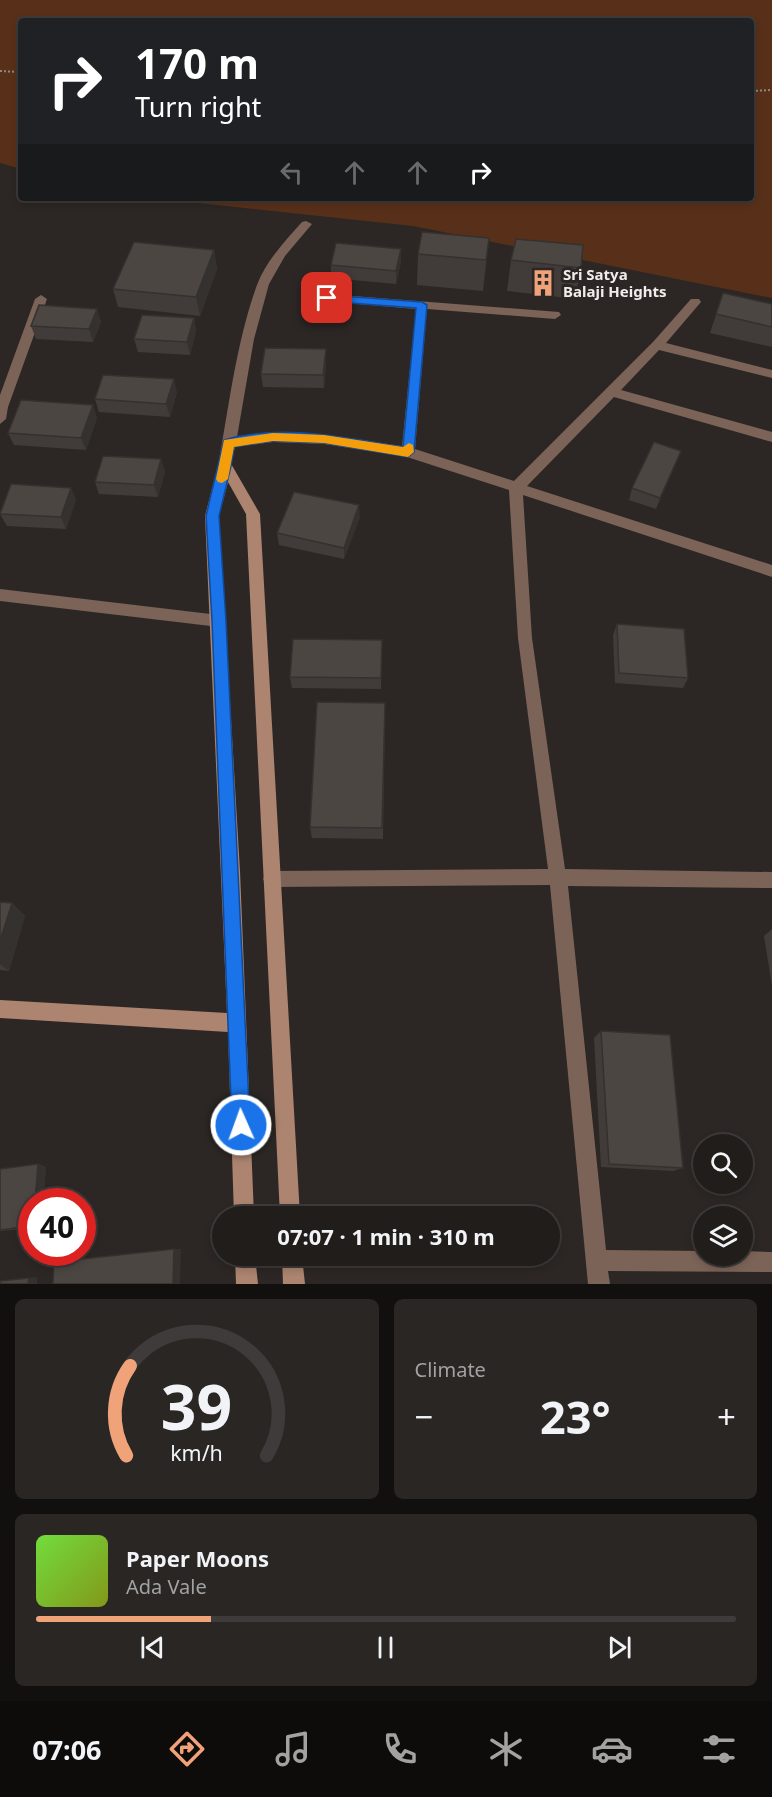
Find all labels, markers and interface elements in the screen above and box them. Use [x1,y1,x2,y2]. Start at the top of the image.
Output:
text: 170 m [135,34,259,91]
icon: right [36,42,114,120]
text: Turn right [135,88,261,125]
icon: left [275,156,308,189]
icon: ahead [338,156,371,189]
icon: ahead [401,156,434,189]
icon: right [464,156,497,189]
place label: Sri Satya Balaji Heights [563,264,666,301]
building icon: Sri Satya Balaji Heights [528,268,558,298]
pin [301,272,352,323]
icon: arrive [310,281,343,314]
position arrow [209,1093,273,1157]
map controls [693,1134,753,1266]
button: search [693,1134,753,1194]
speed limit sign: 40 [18,1188,96,1266]
button: layers [693,1206,753,1266]
text: 07:07 · 1 min · 310 m [277,1221,495,1251]
text: Climate [415,1356,486,1383]
text: 39 [161,1363,232,1448]
text: 23° [540,1386,611,1447]
text: − [415,1394,433,1439]
text: + [717,1394,736,1439]
text: km/h [170,1438,223,1467]
text: Paper Moons [126,1543,269,1573]
text: Ada Vale [126,1573,207,1600]
icon: previous [136,1631,169,1664]
icon: pause [369,1631,402,1664]
icon: next [603,1631,636,1664]
icon: directions [166,1728,208,1770]
icon: music [272,1728,314,1770]
icon: phone [379,1728,421,1770]
icon: climate [485,1728,527,1770]
icon: car [591,1728,633,1770]
icon: filters [698,1728,740,1770]
text: 07:06 [32,1731,102,1768]

